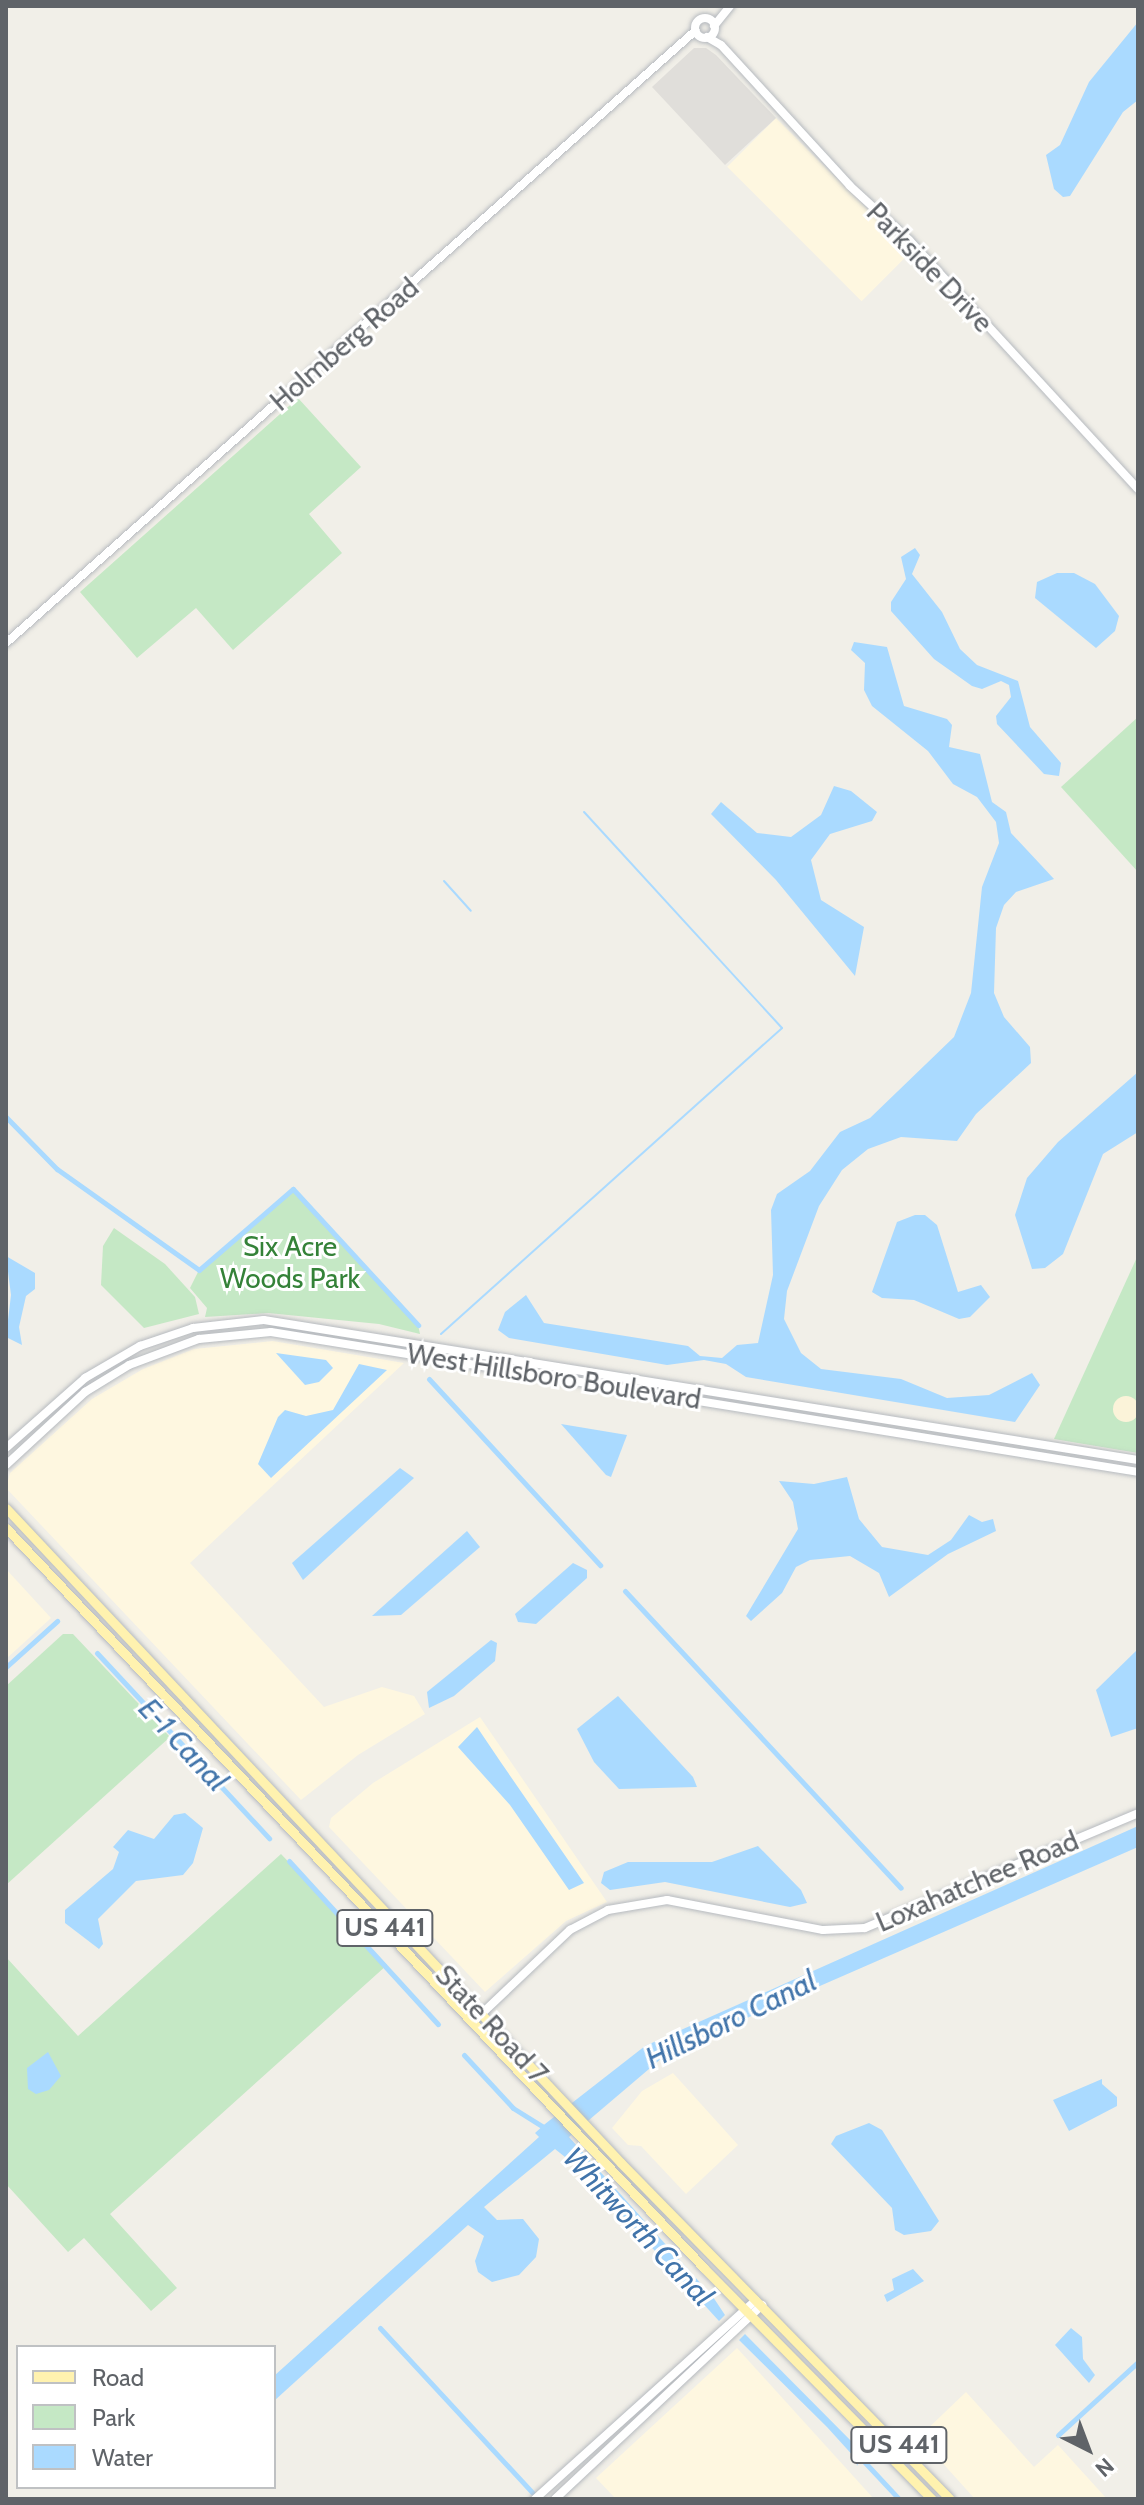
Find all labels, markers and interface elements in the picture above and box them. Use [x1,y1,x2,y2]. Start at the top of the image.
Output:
street label: Parkside Drive [860,195,1000,339]
street label: Holmberg Road [263,270,425,418]
park label: Six Acre Woods Park [220,1229,360,1295]
street label: West Hillsboro Boulevard [405,1336,703,1416]
water label: E-1 Canal [131,1691,235,1799]
street label: Loxahatchee Road [871,1823,1083,1939]
road number: US 441 [335,1906,435,1950]
street label: State Road 7 [429,1958,555,2090]
water label: Hillsboro Canal [640,1963,822,2077]
water label: Whitworth Canal [555,2140,721,2314]
legend [16,2345,276,2489]
text: Road [92,2363,144,2392]
text: Park [92,2403,135,2432]
north arrow [1048,2409,1128,2489]
road number: US 441 [849,2423,949,2467]
text: Water [92,2443,153,2472]
text: N [1090,2452,1119,2482]

